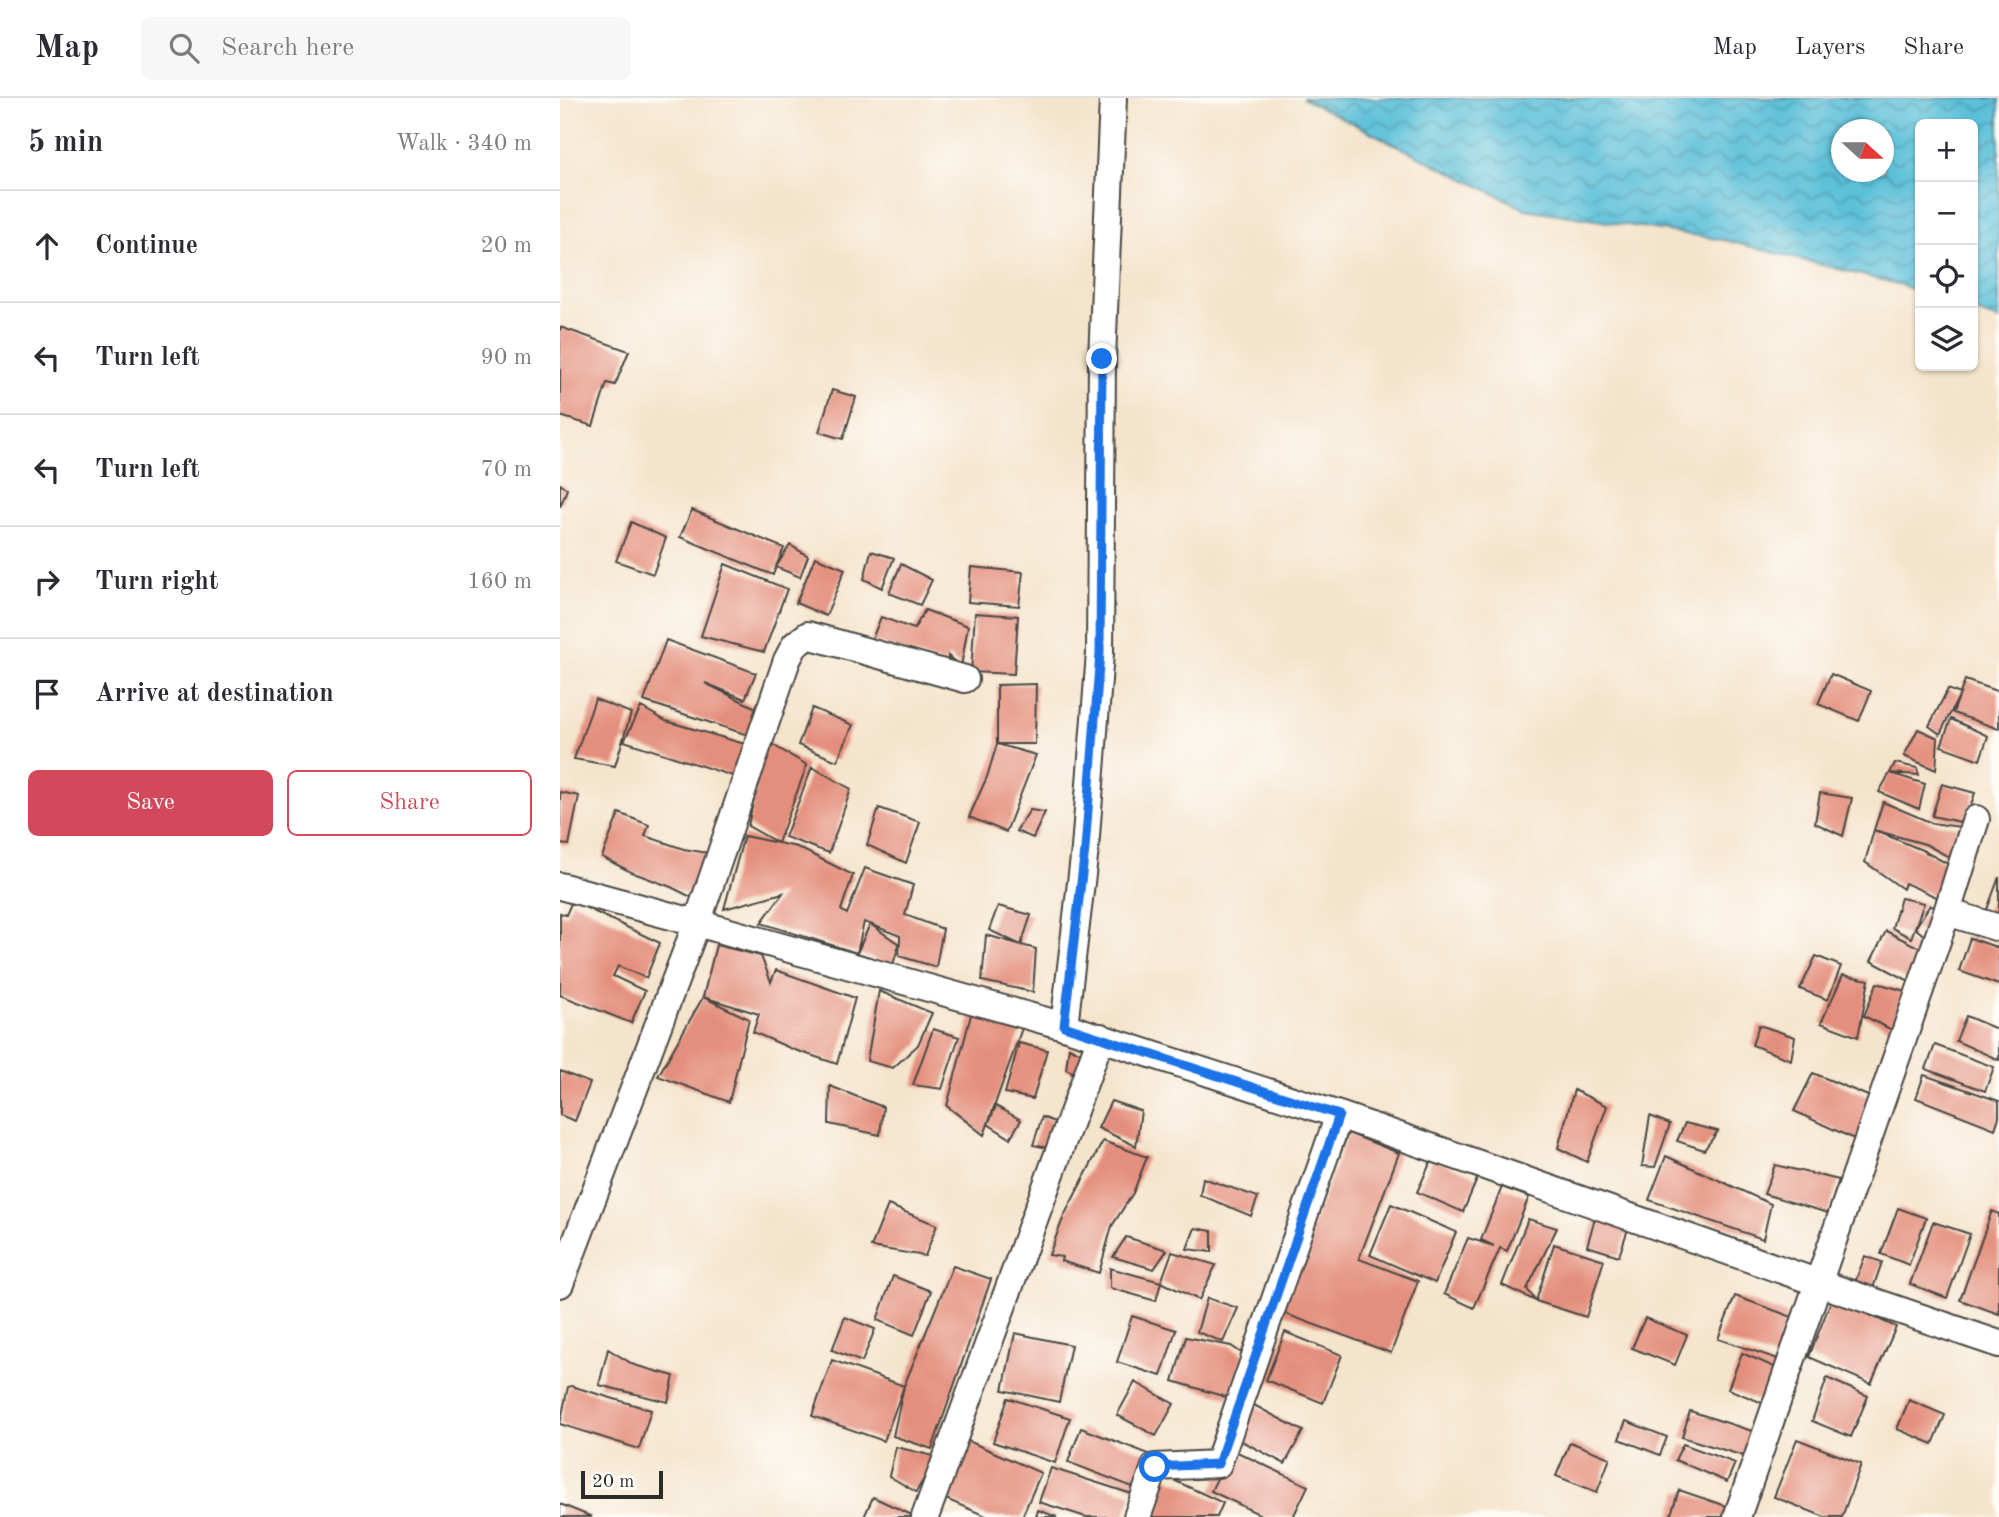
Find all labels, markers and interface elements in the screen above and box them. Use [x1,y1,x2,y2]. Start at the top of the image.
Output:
search box [141,17,631,80]
icon: search [165,29,203,67]
text: Map [35,32,99,65]
text: Search here [221,35,354,61]
text: Map [1713,36,1757,60]
text: Layers [1795,36,1865,60]
text: Share [1903,36,1964,60]
north arrow [1831,119,1894,182]
map controls [1915,119,1978,371]
button: + [1915,119,1978,182]
text: 5 min [28,128,103,158]
text: Walk · 340 m [396,132,532,155]
button: − [1915,182,1978,245]
icon: ahead [28,227,66,265]
text: Continue [95,233,198,259]
text: 20 m [481,234,532,257]
button: locate [1915,245,1978,308]
button: layers [1915,308,1978,371]
icon: left [28,339,66,377]
route end [1086,343,1117,374]
text: Turn left [95,345,200,371]
text: 90 m [481,346,532,369]
icon: left [28,451,66,489]
text: Turn left [95,457,200,483]
text: 70 m [481,458,532,481]
icon: right [28,563,66,601]
text: Turn right [95,569,218,595]
text: 160 m [467,570,532,593]
icon: arrive [28,675,66,713]
text: Arrive at destination [95,681,334,707]
button: Save [28,770,273,836]
button: Share [287,770,532,836]
route start [1139,1451,1170,1482]
scale bar [581,1468,663,1500]
text: 20 m [592,1473,634,1492]

